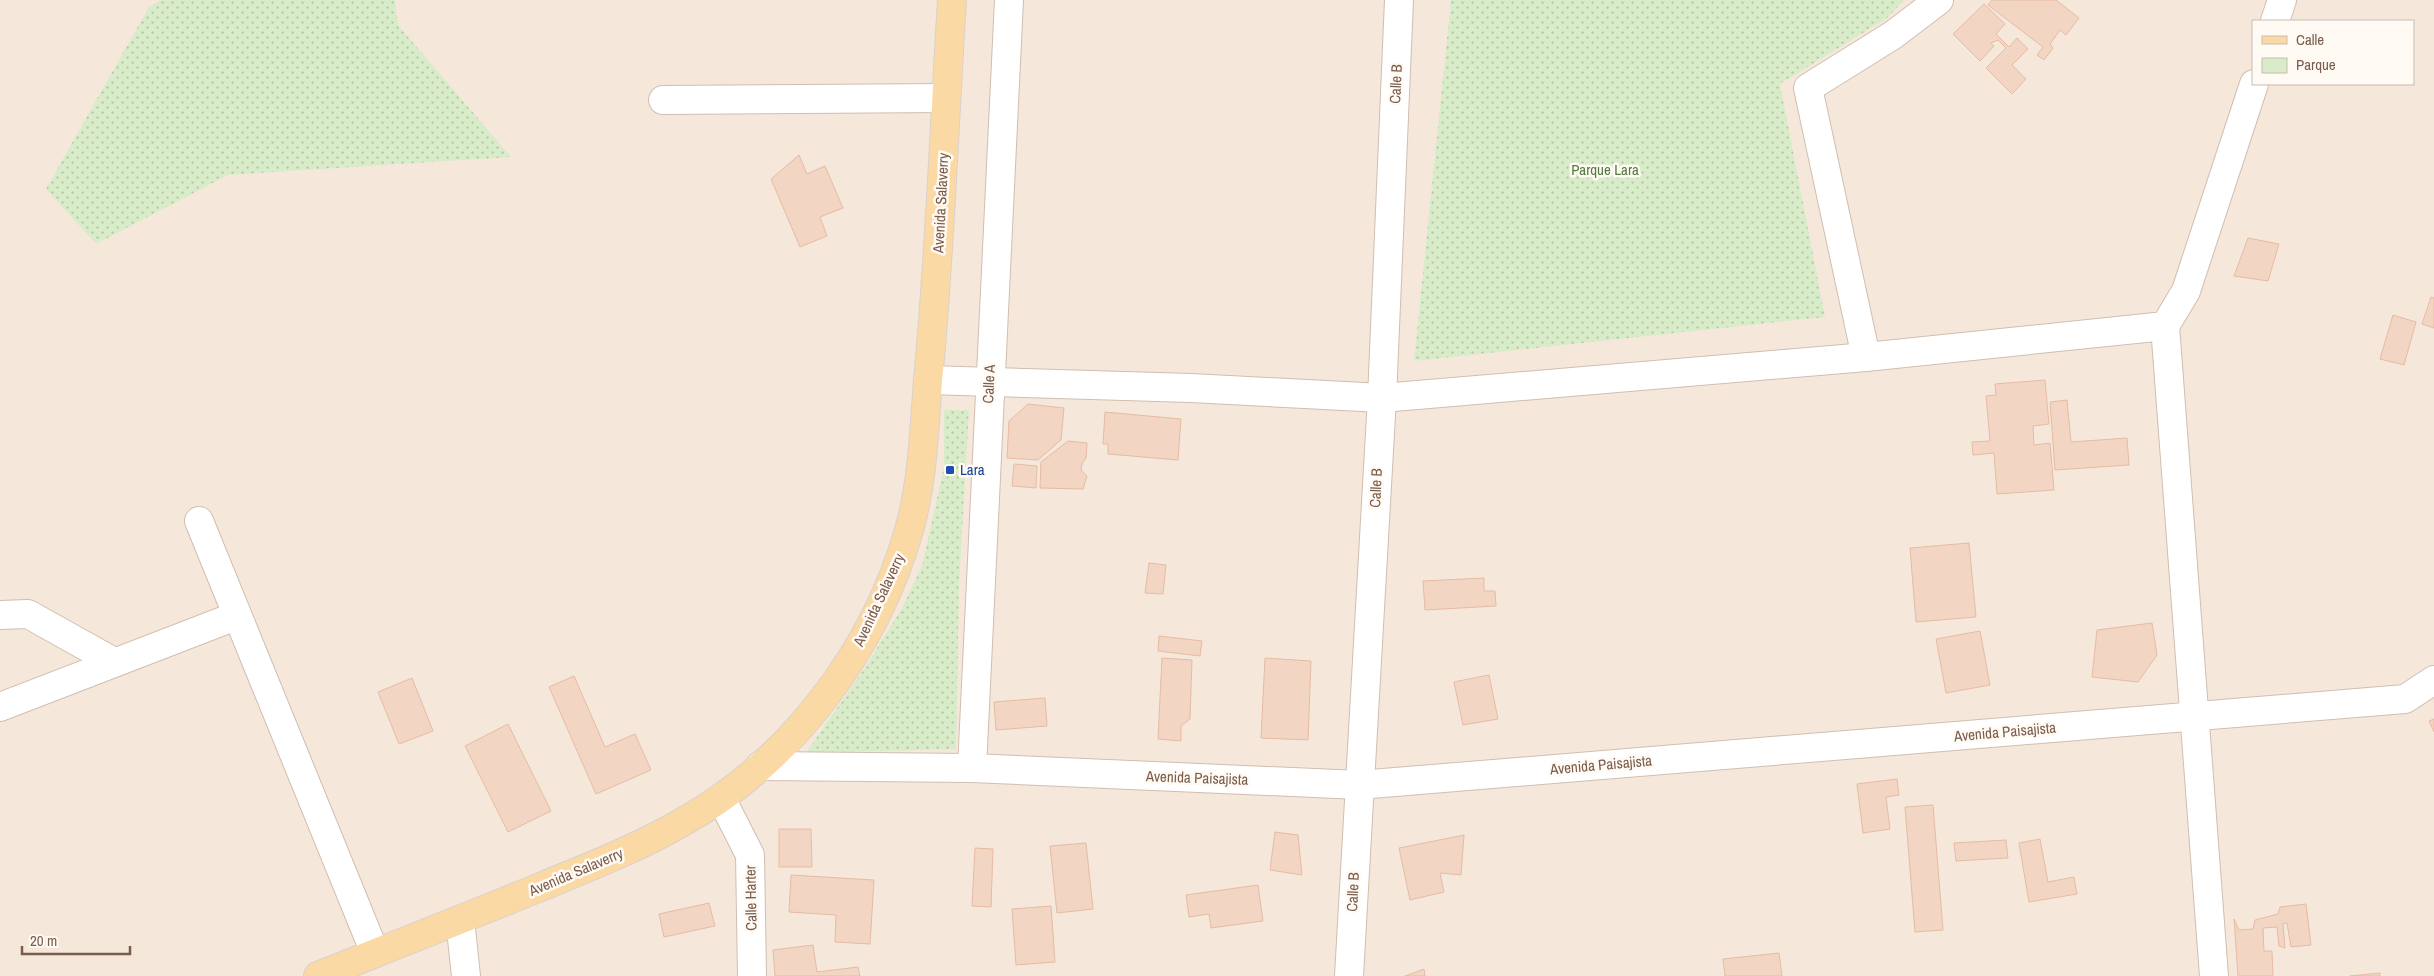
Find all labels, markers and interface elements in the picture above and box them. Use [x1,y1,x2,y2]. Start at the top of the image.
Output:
legend [2252,20,2414,85]
text: Calle [2296,29,2324,50]
text: Parque [2296,54,2336,75]
street label: Calle B [1384,64,1407,104]
street label: Avenida Salaverry [927,152,954,255]
park label: Parque Lara [1571,159,1639,180]
street label: Calle A [977,363,1000,404]
place label: Lara [960,459,985,480]
marker: Lara [944,464,956,476]
street label: Calle B [1364,468,1387,508]
street label: Avenida Salaverry [847,549,910,651]
street label: Avenida Paisajista [1952,717,2057,747]
street label: Avenida Paisajista [1548,750,1653,780]
street label: Avenida Paisajista [1144,765,1249,790]
street label: Avenida Salaverry [525,842,627,901]
street label: Calle Harter [739,865,762,931]
street label: Calle B [1341,872,1364,912]
scale bar [22,924,130,956]
text: 20 m [30,930,57,951]

